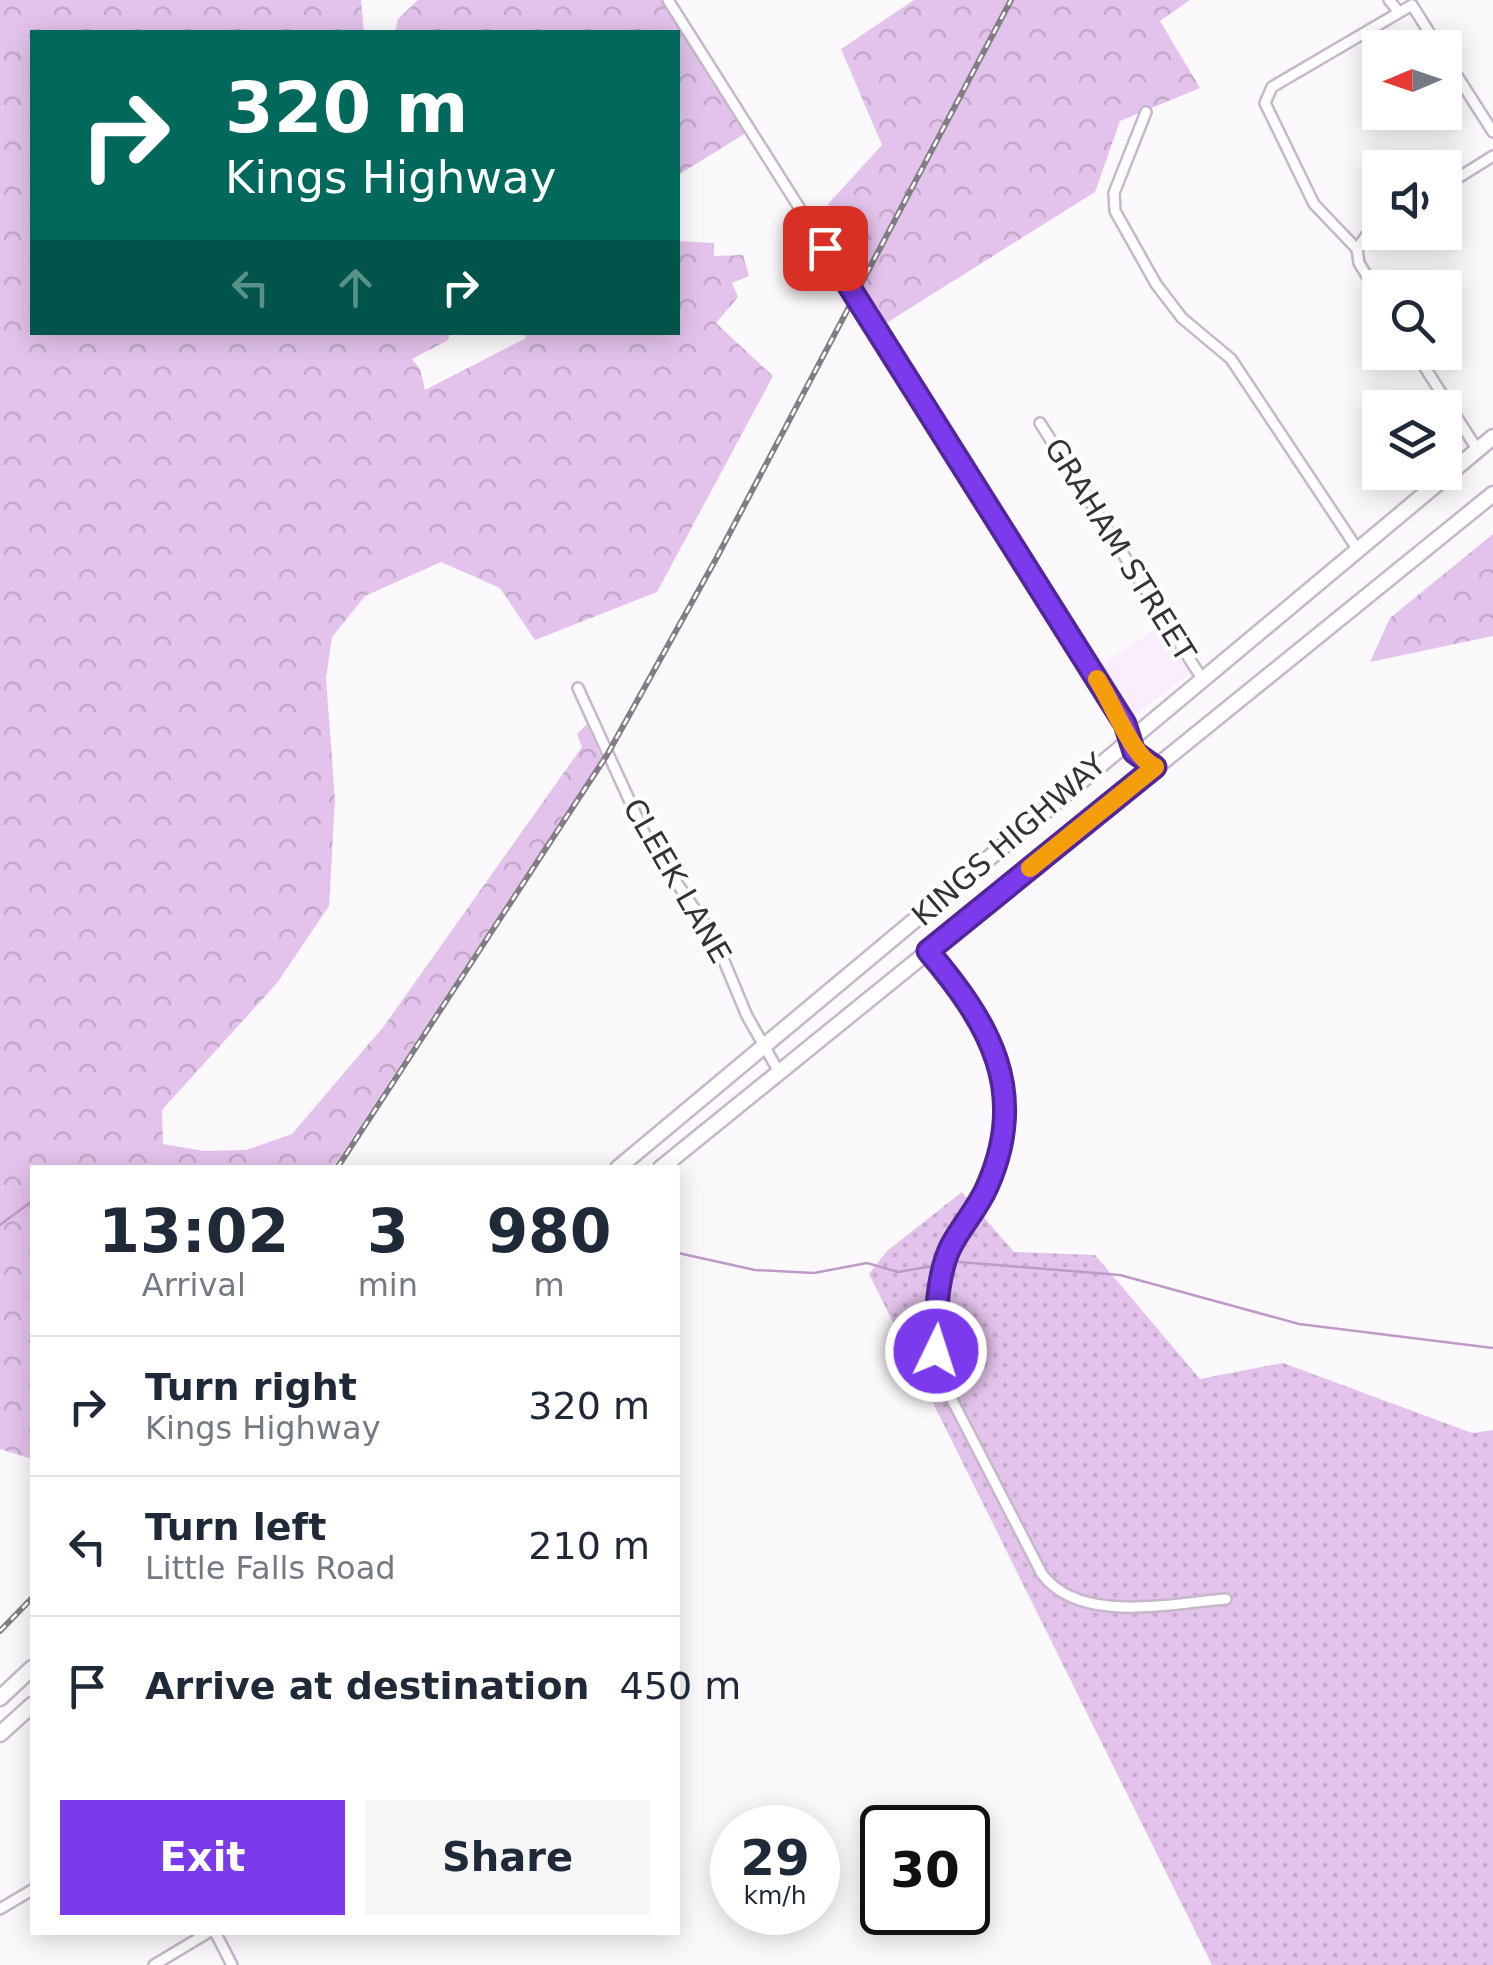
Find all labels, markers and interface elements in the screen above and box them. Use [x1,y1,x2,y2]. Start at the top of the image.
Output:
north arrow [1362,30,1462,130]
map controls [1362,30,1462,490]
text: 320 m [225,67,468,149]
icon: right [60,70,190,200]
button: sound [1362,150,1462,250]
text: Kings Highway [225,151,556,204]
pin [783,206,868,291]
icon: arrive [798,221,853,276]
icon: left [223,260,278,315]
icon: ahead [328,260,383,315]
icon: right [433,260,488,315]
button: search [1362,270,1462,370]
button: layers [1362,390,1462,490]
street label: GRAHAM STREET [1038,432,1204,668]
street label: KINGS HIGHWAY [905,746,1113,933]
street label: CLEEK LANE [616,792,739,969]
text: 13:02 [98,1196,289,1266]
text: 3 [367,1196,409,1266]
text: 980 [486,1196,612,1266]
text: Arrival [142,1266,246,1304]
text: min [358,1266,418,1304]
text: m [533,1266,565,1304]
position arrow [884,1299,988,1403]
text: Turn right [145,1365,357,1409]
icon: right [60,1379,115,1434]
text: 320 m [528,1384,650,1428]
text: Kings Highway [145,1409,381,1447]
text: Turn left [145,1505,326,1549]
icon: left [60,1519,115,1574]
text: 210 m [528,1524,650,1568]
text: Little Falls Road [145,1549,396,1587]
icon: arrive [60,1659,115,1714]
text: Arrive at destination [145,1664,590,1708]
text: 450 m [620,1664,741,1708]
button: Exit [60,1800,345,1915]
button: Share [365,1800,650,1915]
speed limit sign: 30 [860,1805,990,1935]
text: 29 [740,1829,810,1887]
text: km/h [743,1881,807,1910]

